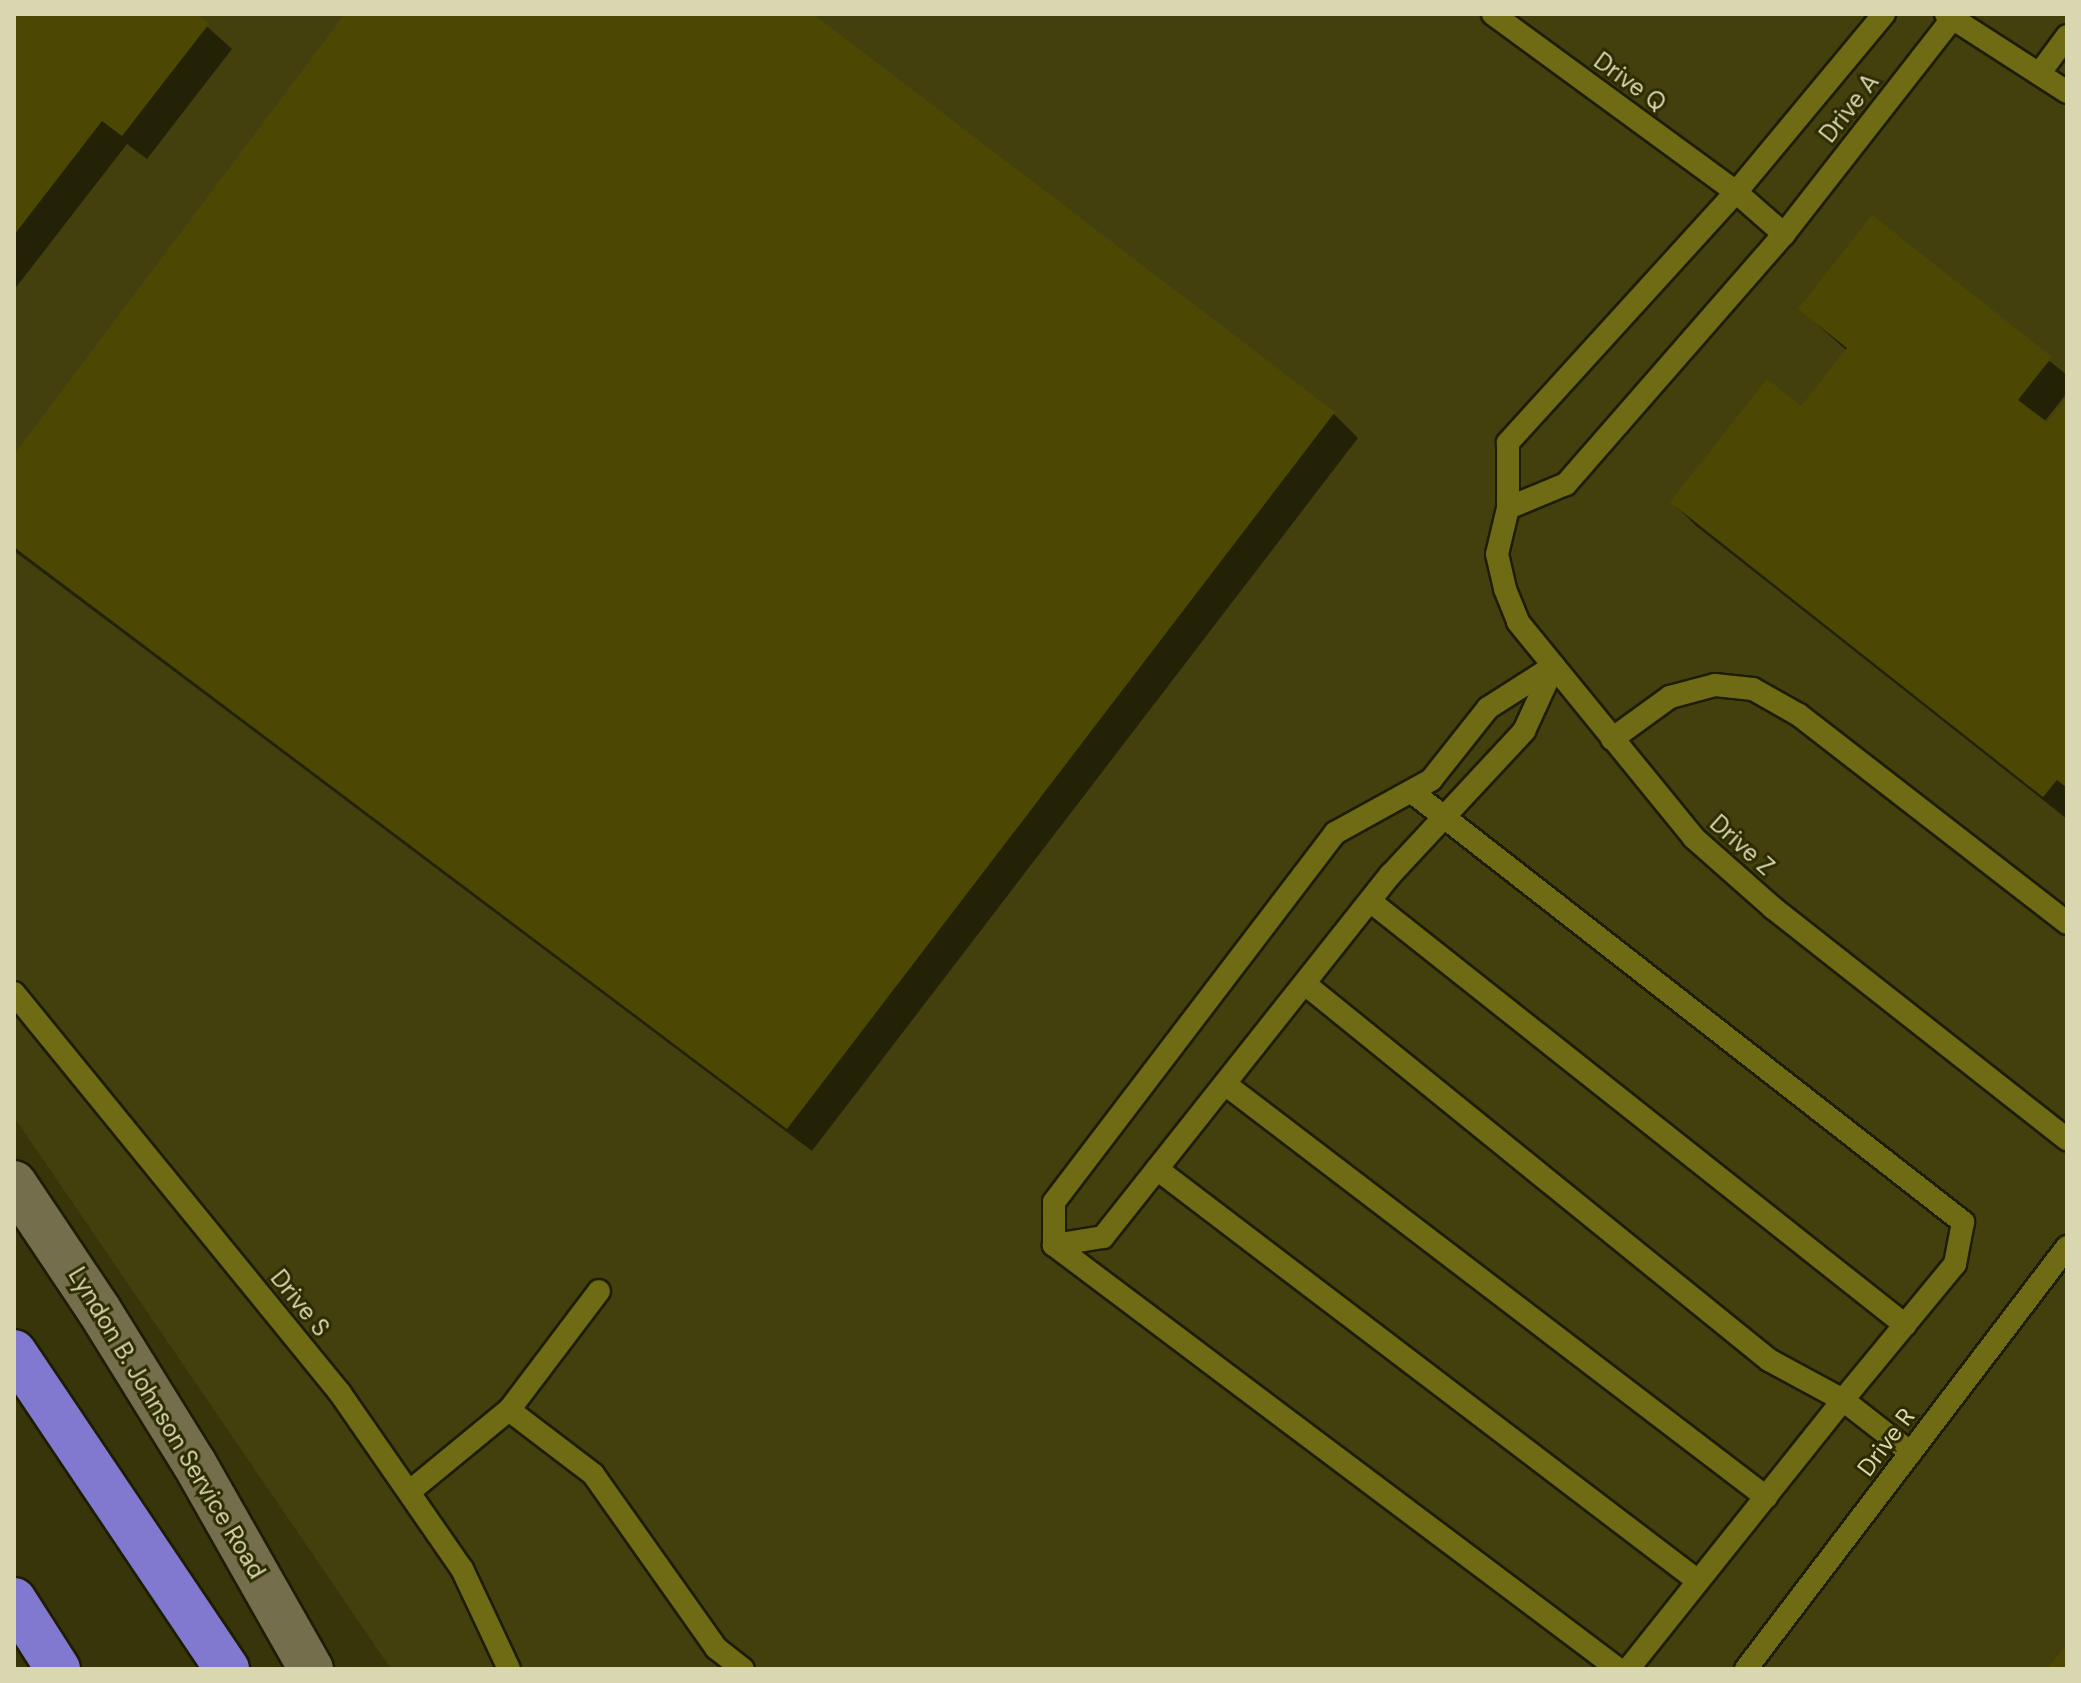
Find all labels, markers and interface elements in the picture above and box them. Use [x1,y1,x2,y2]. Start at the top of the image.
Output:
street label: Drive Q [1588,46,1672,118]
street label: Drive A [1813,68,1885,148]
street label: Drive Z [1704,809,1780,881]
street label: Lyndon B. Johnson Service Road [62,1262,272,1584]
street label: Drive S [265,1264,335,1342]
street label: Drive R [1851,1402,1921,1482]

